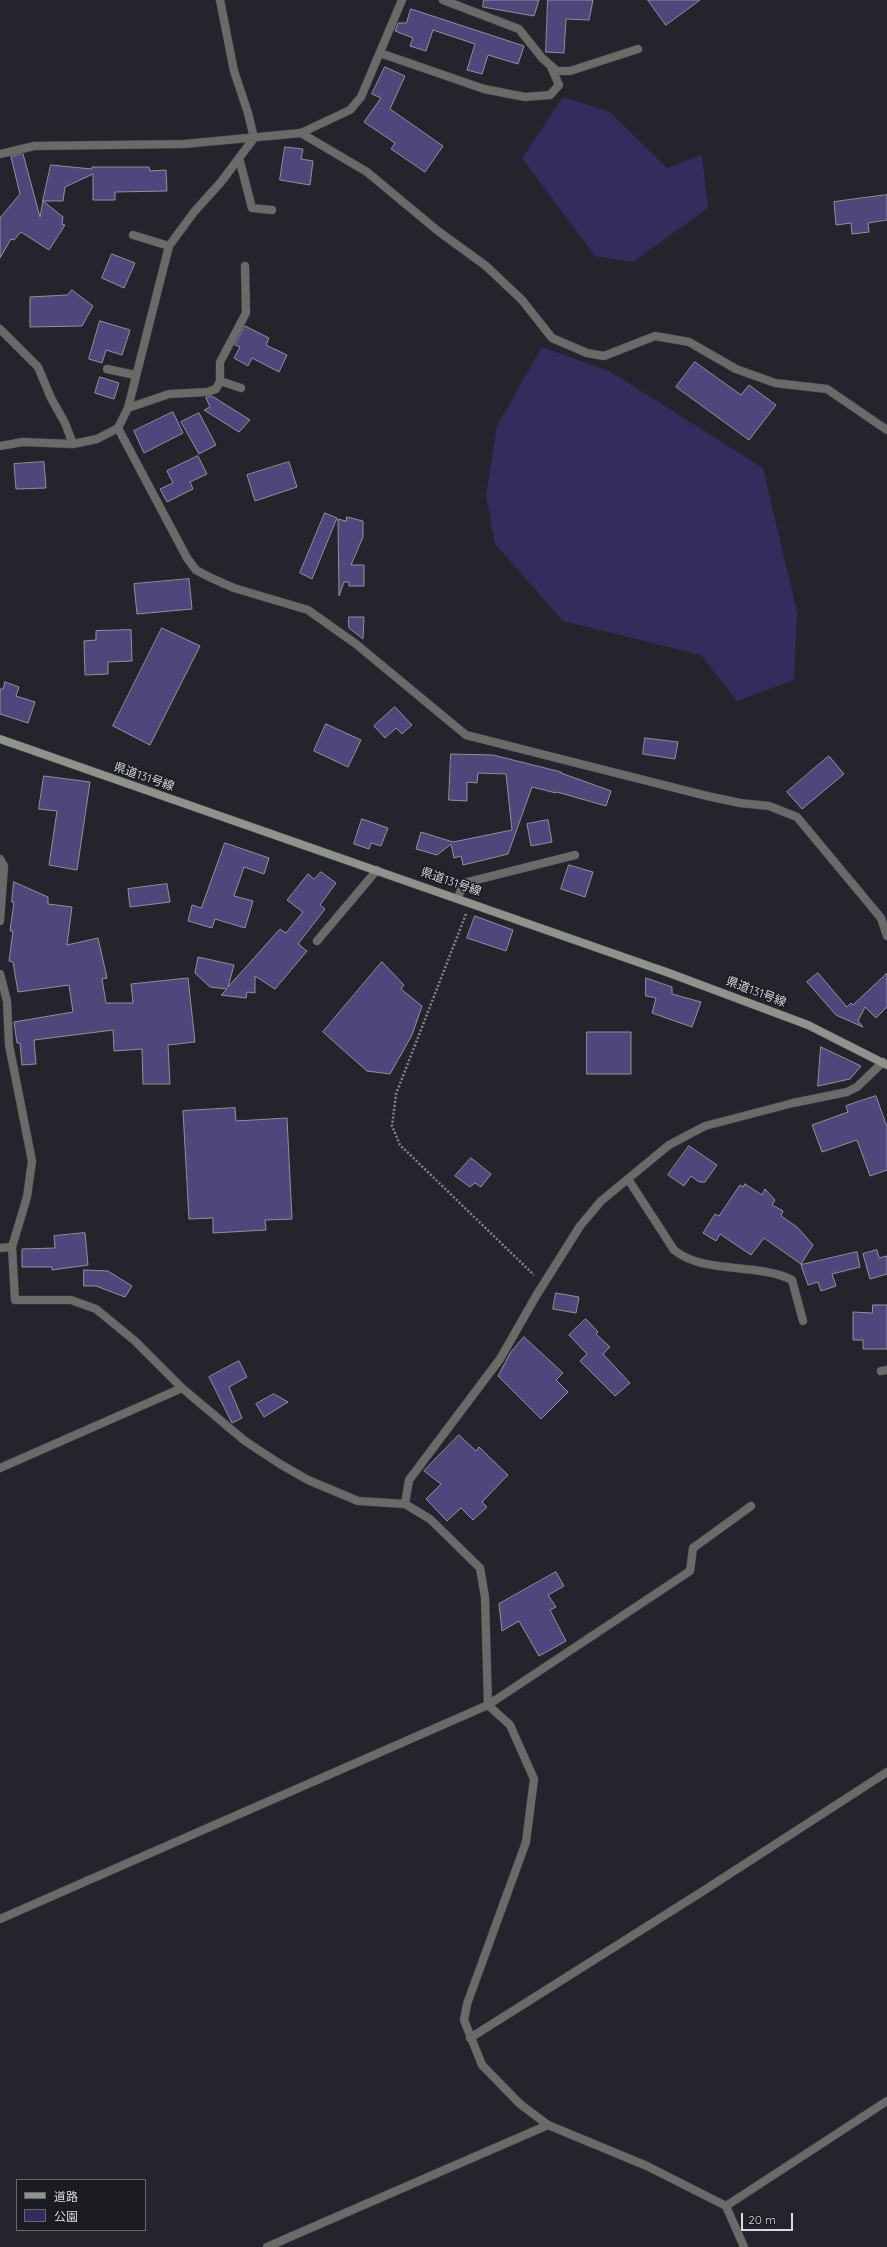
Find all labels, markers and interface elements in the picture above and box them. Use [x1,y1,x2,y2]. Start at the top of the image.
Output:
street label: 県道131号線 [112,760,176,794]
street label: 県道131号線 [419,865,483,899]
street label: 県道131号線 [724,974,788,1010]
legend [16,2179,146,2231]
text: 道路 [54,2189,78,2204]
scale bar [743,2205,795,2231]
text: 公園 [54,2209,78,2224]
text: 20 m [748,2212,776,2227]

